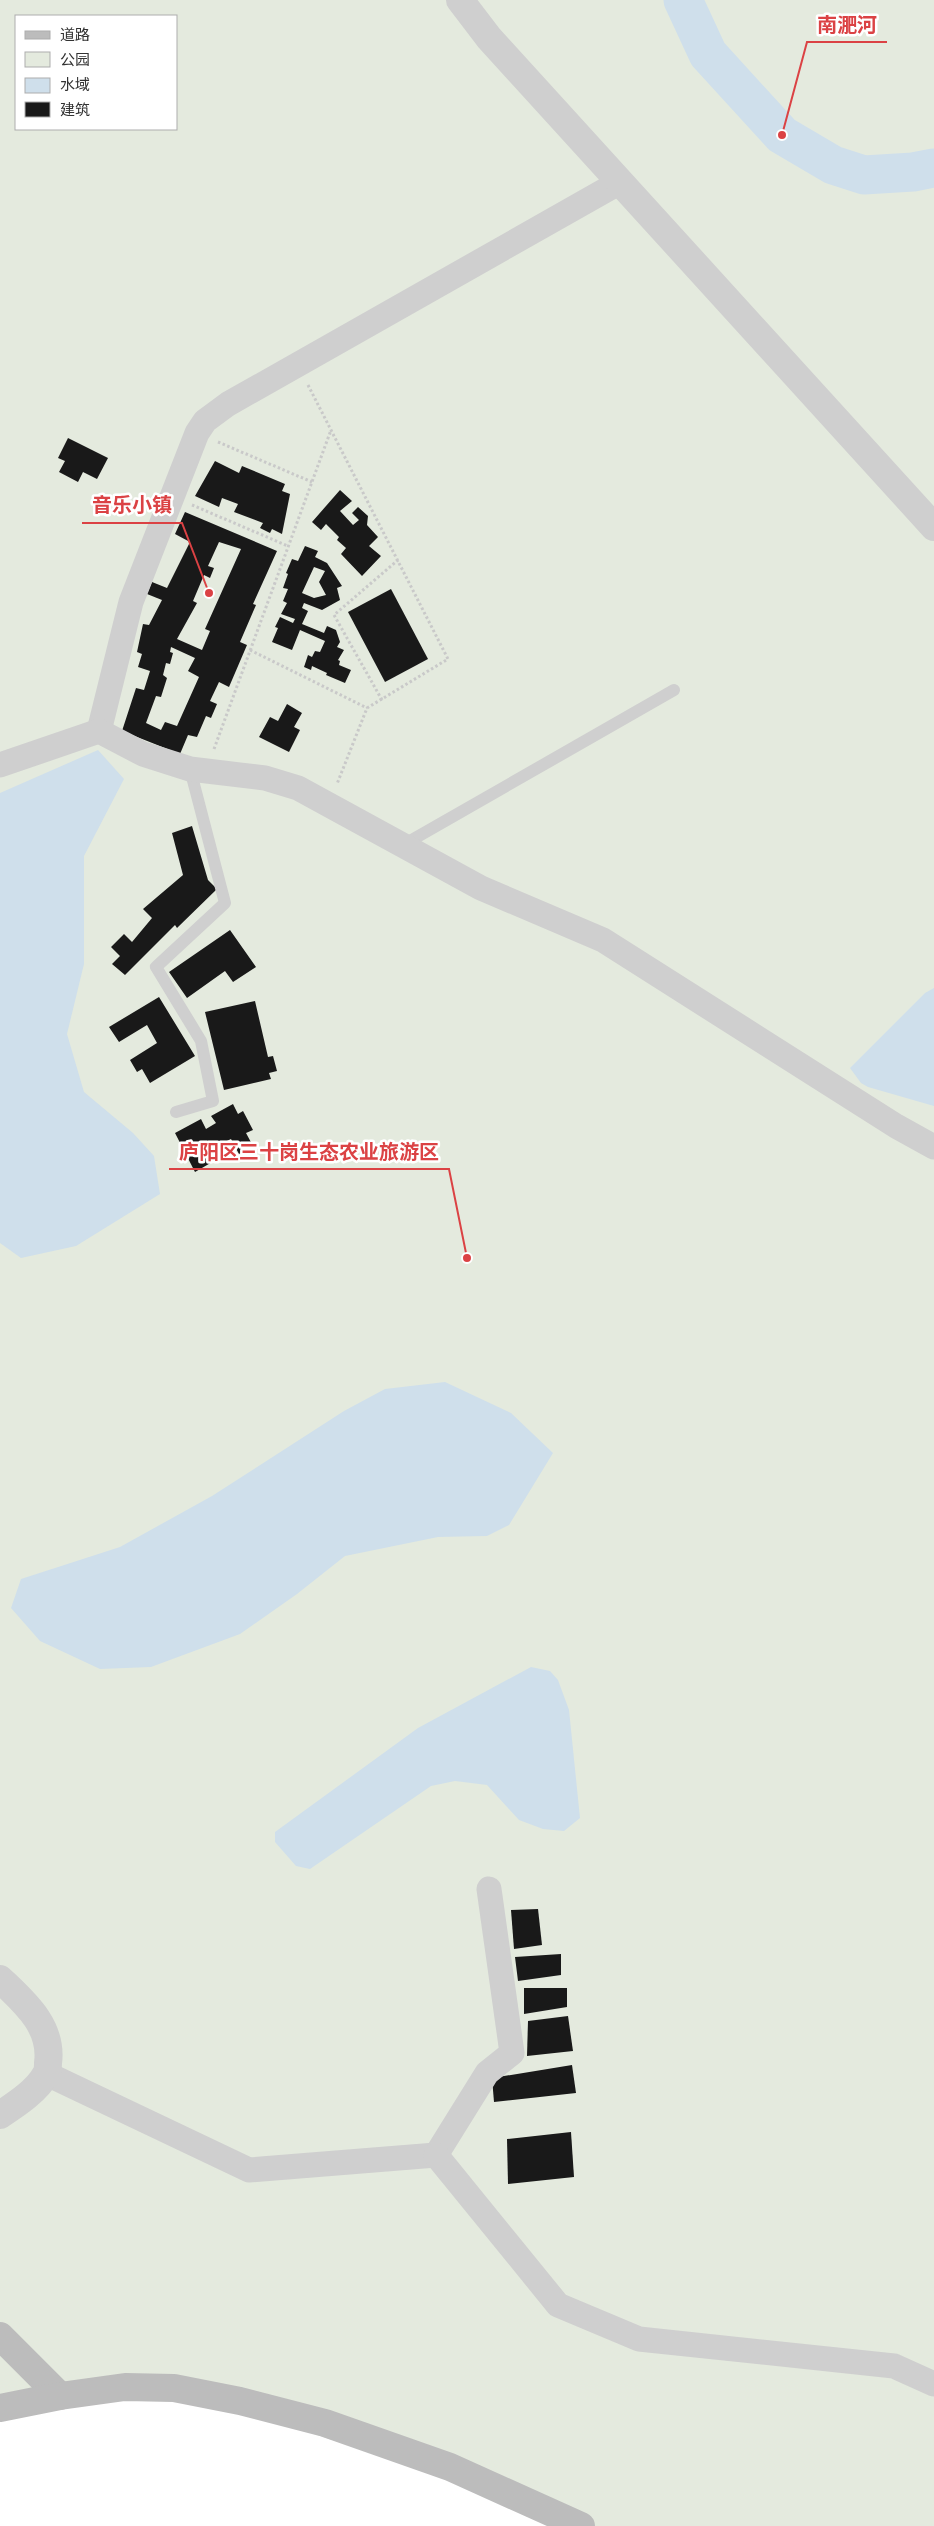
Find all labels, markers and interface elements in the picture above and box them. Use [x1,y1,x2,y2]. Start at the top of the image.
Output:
callout: 南淝河 [807,7,887,42]
text: 南淝河 [817,13,877,38]
legend [15,15,178,130]
text: 道路 [60,26,90,44]
text: 公园 [60,51,90,69]
text: 水域 [60,76,90,94]
text: 建筑 [60,101,90,119]
callout: 音乐小镇 [82,488,182,523]
text: 音乐小镇 [92,493,172,518]
callout: 庐阳区三十岗生态农业旅游区 [169,1134,449,1169]
text: 庐阳区三十岗生态农业旅游区 [179,1140,439,1165]

